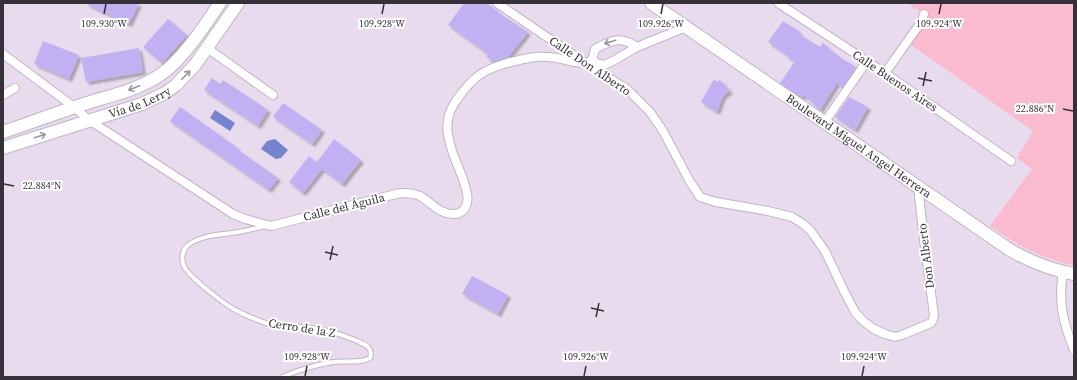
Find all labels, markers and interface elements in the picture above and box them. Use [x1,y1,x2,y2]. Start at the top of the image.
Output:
text: 109.930°W [81,17,127,30]
text: 109.928°W [359,17,405,30]
text: 109.926°W [638,17,684,30]
text: 109.924°W [916,17,962,30]
street label: Calle Don Alberto [546,33,634,100]
one-way arrow [604,39,617,46]
street label: Calle Buenos Aires [849,46,941,116]
one-way arrow [181,70,191,80]
street label: Vía de Lerry [107,83,175,122]
one-way arrow [129,84,141,92]
street label: Boulevard Miguel Angel Herrera [783,90,935,202]
text: 22.886°N [1016,102,1054,115]
one-way arrow [33,132,46,139]
text: 22.884°N [23,179,61,192]
street label: Calle del Águila [302,189,387,225]
street label: Don Alberto [914,222,938,290]
street label: Cerro de la Z [267,315,337,341]
text: 109.928°W [284,350,330,363]
text: 109.926°W [563,350,609,363]
text: 109.924°W [841,350,887,363]

